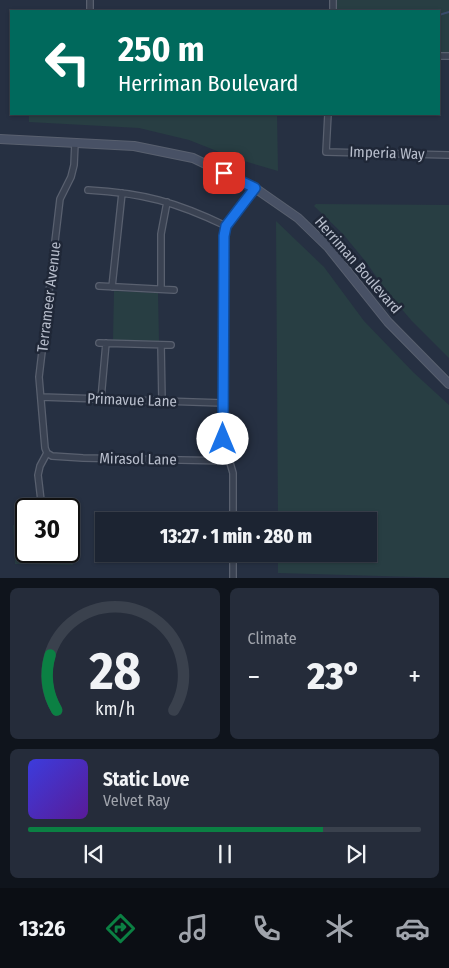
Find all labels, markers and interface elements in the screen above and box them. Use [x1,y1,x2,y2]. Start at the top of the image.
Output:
text: 250 m [118,28,205,70]
icon: left [35,30,100,95]
text: Herriman Boulevard [118,70,298,97]
street label: Imperia Way [349,143,425,163]
pin [203,152,245,194]
icon: arrive [210,159,238,187]
street label: Herriman Boulevard [311,213,405,317]
street label: Terrameer Avenue [33,241,65,353]
street label: Primavue Lane [87,389,177,411]
position arrow [196,412,248,464]
street label: Mirasol Lane [99,449,177,469]
speed limit sign: 30 [15,498,80,563]
text: 13:27 · 1 min · 280 m [160,525,312,548]
text: Climate [248,629,297,648]
text: 28 [88,640,141,703]
text: 23° [307,653,361,699]
text: − [248,660,260,693]
text: + [408,660,421,693]
text: km/h [95,698,135,720]
text: Static Love [103,768,190,791]
text: Velvet Ray [103,791,170,810]
icon: previous [80,840,108,868]
icon: pause [211,840,239,868]
icon: next [342,840,370,868]
icon: directions [103,911,138,946]
icon: music [176,911,211,946]
icon: phone [249,911,284,946]
icon: climate [322,911,357,946]
icon: car [395,911,430,946]
text: 13:26 [19,915,65,942]

